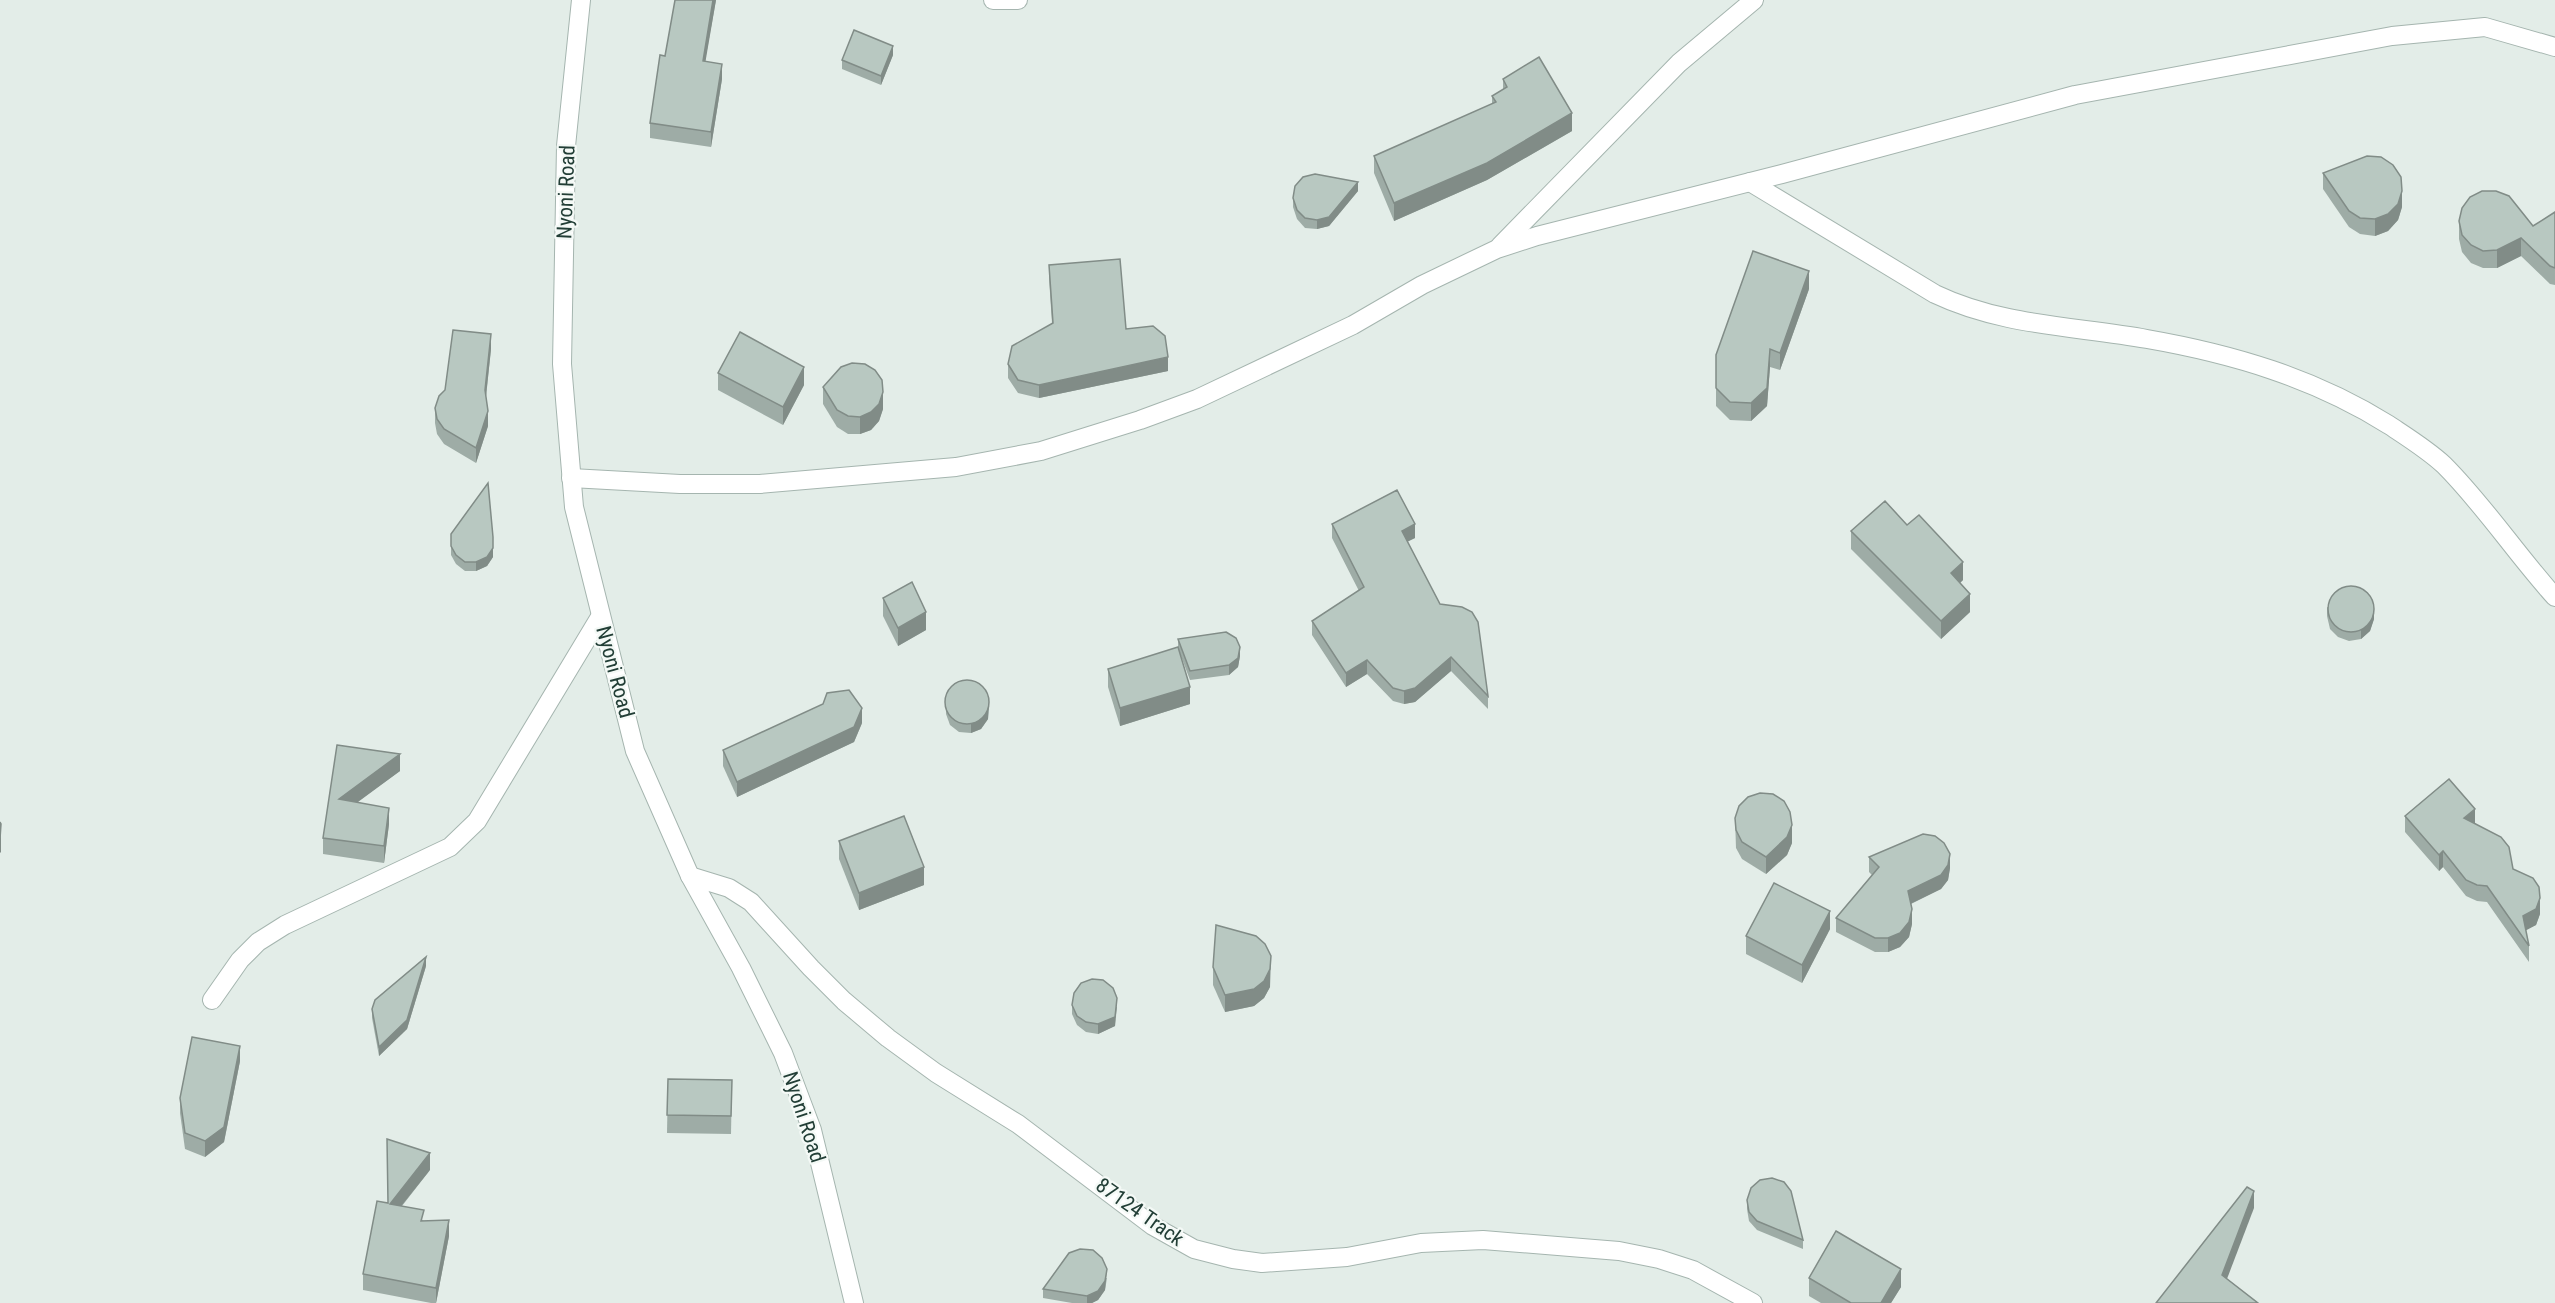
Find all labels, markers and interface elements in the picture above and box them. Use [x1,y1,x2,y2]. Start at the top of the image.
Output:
street label: Nyoni Road [552,145,580,239]
street label: Nyoni Road [591,623,639,721]
street label: Nyoni Road [778,1069,830,1165]
street label: 87124 Track [1091,1173,1189,1251]

